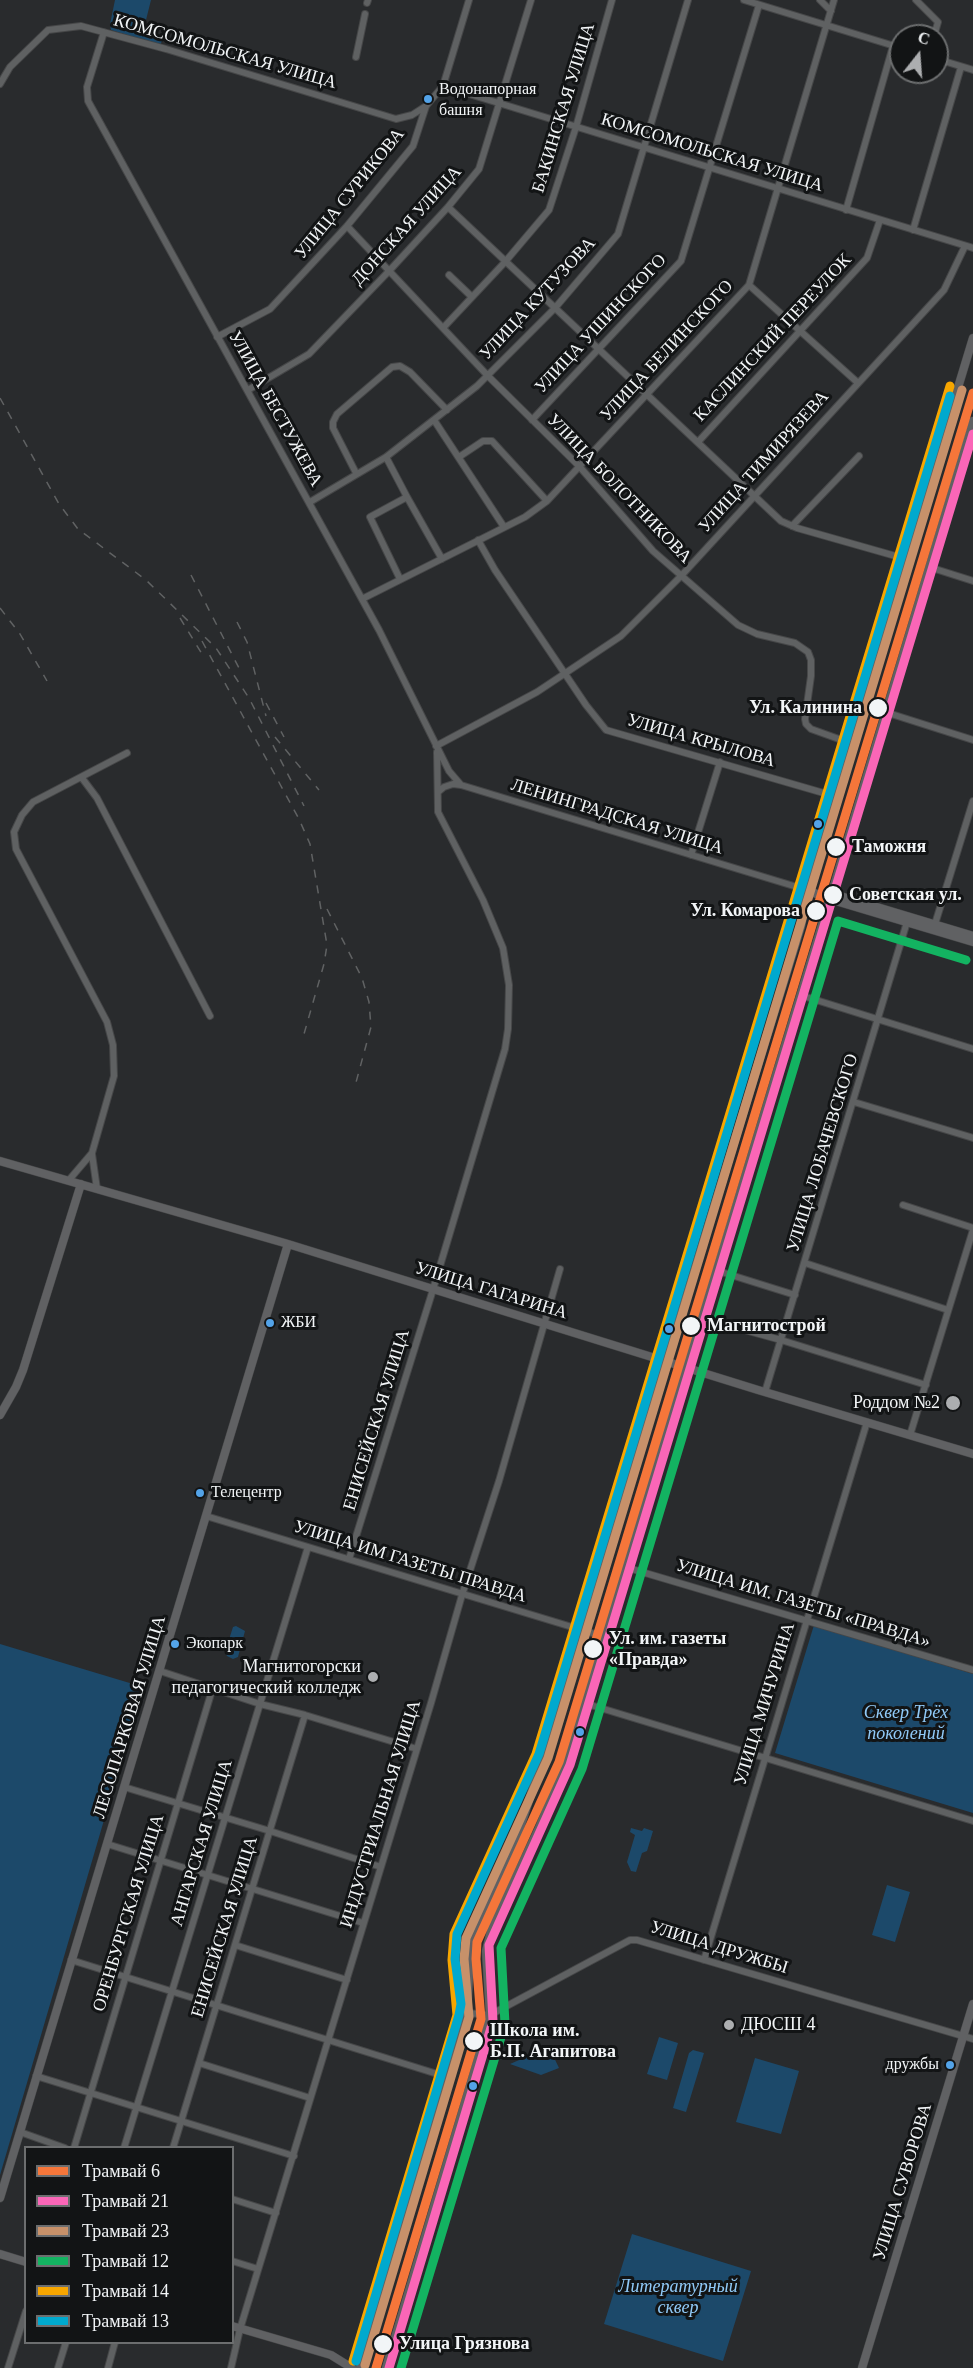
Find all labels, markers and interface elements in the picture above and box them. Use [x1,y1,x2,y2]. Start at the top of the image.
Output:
street label: КОМСОМОЛЬСКАЯ УЛИЦА [111,10,339,94]
street label: БАКИНСКАЯ УЛИЦА [528,20,600,196]
north arrow [889,24,949,84]
text: С [916,28,932,48]
place label: Водонапорная башня [439,80,536,118]
marker: Водонапорная башня [422,93,434,105]
street label: КОМСОМОЛЬСКАЯ УЛИЦА [598,109,826,197]
street label: УЛИЦА СУРИКОВА [291,124,409,264]
street label: ДОНСКАЯ УЛИЦА [348,162,466,290]
street label: УЛИЦА КУТУЗОВА [475,233,601,365]
street label: УЛИЦА УШИНСКОГО [531,250,671,398]
street label: КАСЛИНСКИЙ ПЕРЕУЛОК [690,250,856,426]
street label: УЛИЦА БЕЛИНСКОГО [596,276,738,426]
street label: УЛИЦА БЕСТУЖЕВА [223,327,327,491]
street label: УЛИЦА ТИМИРЯЗЕВА [694,386,834,538]
street label: УЛИЦА БОЛОТНИКОВА [542,410,696,568]
place label: Ул. Калинина [749,697,862,719]
marker: Ул. Калинина [867,697,889,719]
street label: УЛИЦА КРЫЛОВА [624,710,778,772]
street label: ЛЕНИНГРАДСКАЯ УЛИЦА [508,774,726,860]
unlabelled marker [812,818,824,830]
marker: Таможня [825,836,847,858]
place label: Таможня [852,836,926,858]
marker: Советская ул. [822,884,844,906]
place label: Советская ул. [849,884,962,906]
place label: Ул. Комарова [690,900,800,922]
marker: Ул. Комарова [805,900,827,922]
street label: УЛИЦА ЛОБАЧЕВСКОГО [783,1051,863,1255]
street label: УЛИЦА ГАГАРИНА [412,1258,570,1324]
place label: ЖБИ [281,1313,316,1333]
marker: Магнитострой [680,1315,702,1337]
place label: Магнитострой [707,1315,826,1337]
marker: ЖБИ [264,1317,276,1329]
unlabelled marker [663,1323,675,1335]
street label: ЕНИСЕЙСКАЯ УЛИЦА [339,1327,415,1513]
place label: Роддом №2 [853,1392,940,1414]
marker: Роддом №2 [944,1394,962,1412]
place label: Телецентр [211,1483,282,1503]
marker: Телецентр [194,1487,206,1499]
street label: УЛИЦА ИМ ГАЗЕТЫ ПРАВДА [291,1516,529,1608]
street label: УЛИЦА ИМ. ГАЗЕТЫ «ПРАВДА» [673,1555,933,1653]
street label: ЛЕСОПАРКОВАЯ УЛИЦА [89,1613,171,1821]
street label: УЛИЦА МИЧУРИНА [730,1620,800,1788]
place label: Ул. им. газеты «Правда» [609,1628,726,1670]
place label: Экопарк [186,1634,243,1654]
marker: Экопарк [169,1638,181,1650]
marker: Ул. им. газеты «Правда» [582,1638,604,1660]
place label: Магнитогорски педагогический колледж [172,1656,361,1698]
marker: Магнитогорски педагогический колледж [366,1670,380,1684]
street label: ИНДУСТРИАЛЬНАЯ УЛИЦА [336,1697,426,1931]
park label: Сквер Трёх поколений [864,1702,948,1744]
unlabelled marker [574,1726,586,1738]
street label: АНГАРСКАЯ УЛИЦА [166,1757,238,1929]
street label: ОРЕНБУРГСКАЯ УЛИЦА [89,1812,169,2014]
street label: ЕНИСЕЙСКАЯ УЛИЦА [187,1834,263,2020]
street label: УЛИЦА ДРУЖБЫ [647,1917,791,1979]
place label: ДЮСШ 4 [741,2014,815,2036]
marker: ДЮСШ 4 [722,2018,736,2032]
place label: Школа им. Б.П. Агапитова [490,2020,616,2062]
marker: Школа им. Б.П. Агапитова [463,2030,485,2052]
place label: дружбы [886,2055,939,2075]
marker: дружбы [944,2059,956,2071]
unlabelled marker [467,2080,479,2092]
street label: УЛИЦА СУВОРОВА [869,2101,937,2263]
legend [24,2146,234,2344]
text: Трамвай 6 [82,2161,160,2181]
text: Трамвай 21 [82,2191,169,2211]
text: Трамвай 23 [82,2221,169,2241]
text: Трамвай 12 [82,2251,169,2271]
park label: Литературный сквер [618,2276,738,2318]
text: Трамвай 14 [82,2281,169,2301]
text: Трамвай 13 [82,2311,169,2331]
marker: Улица Грязнова [372,2333,394,2355]
place label: Улица Грязнова [399,2333,529,2355]

